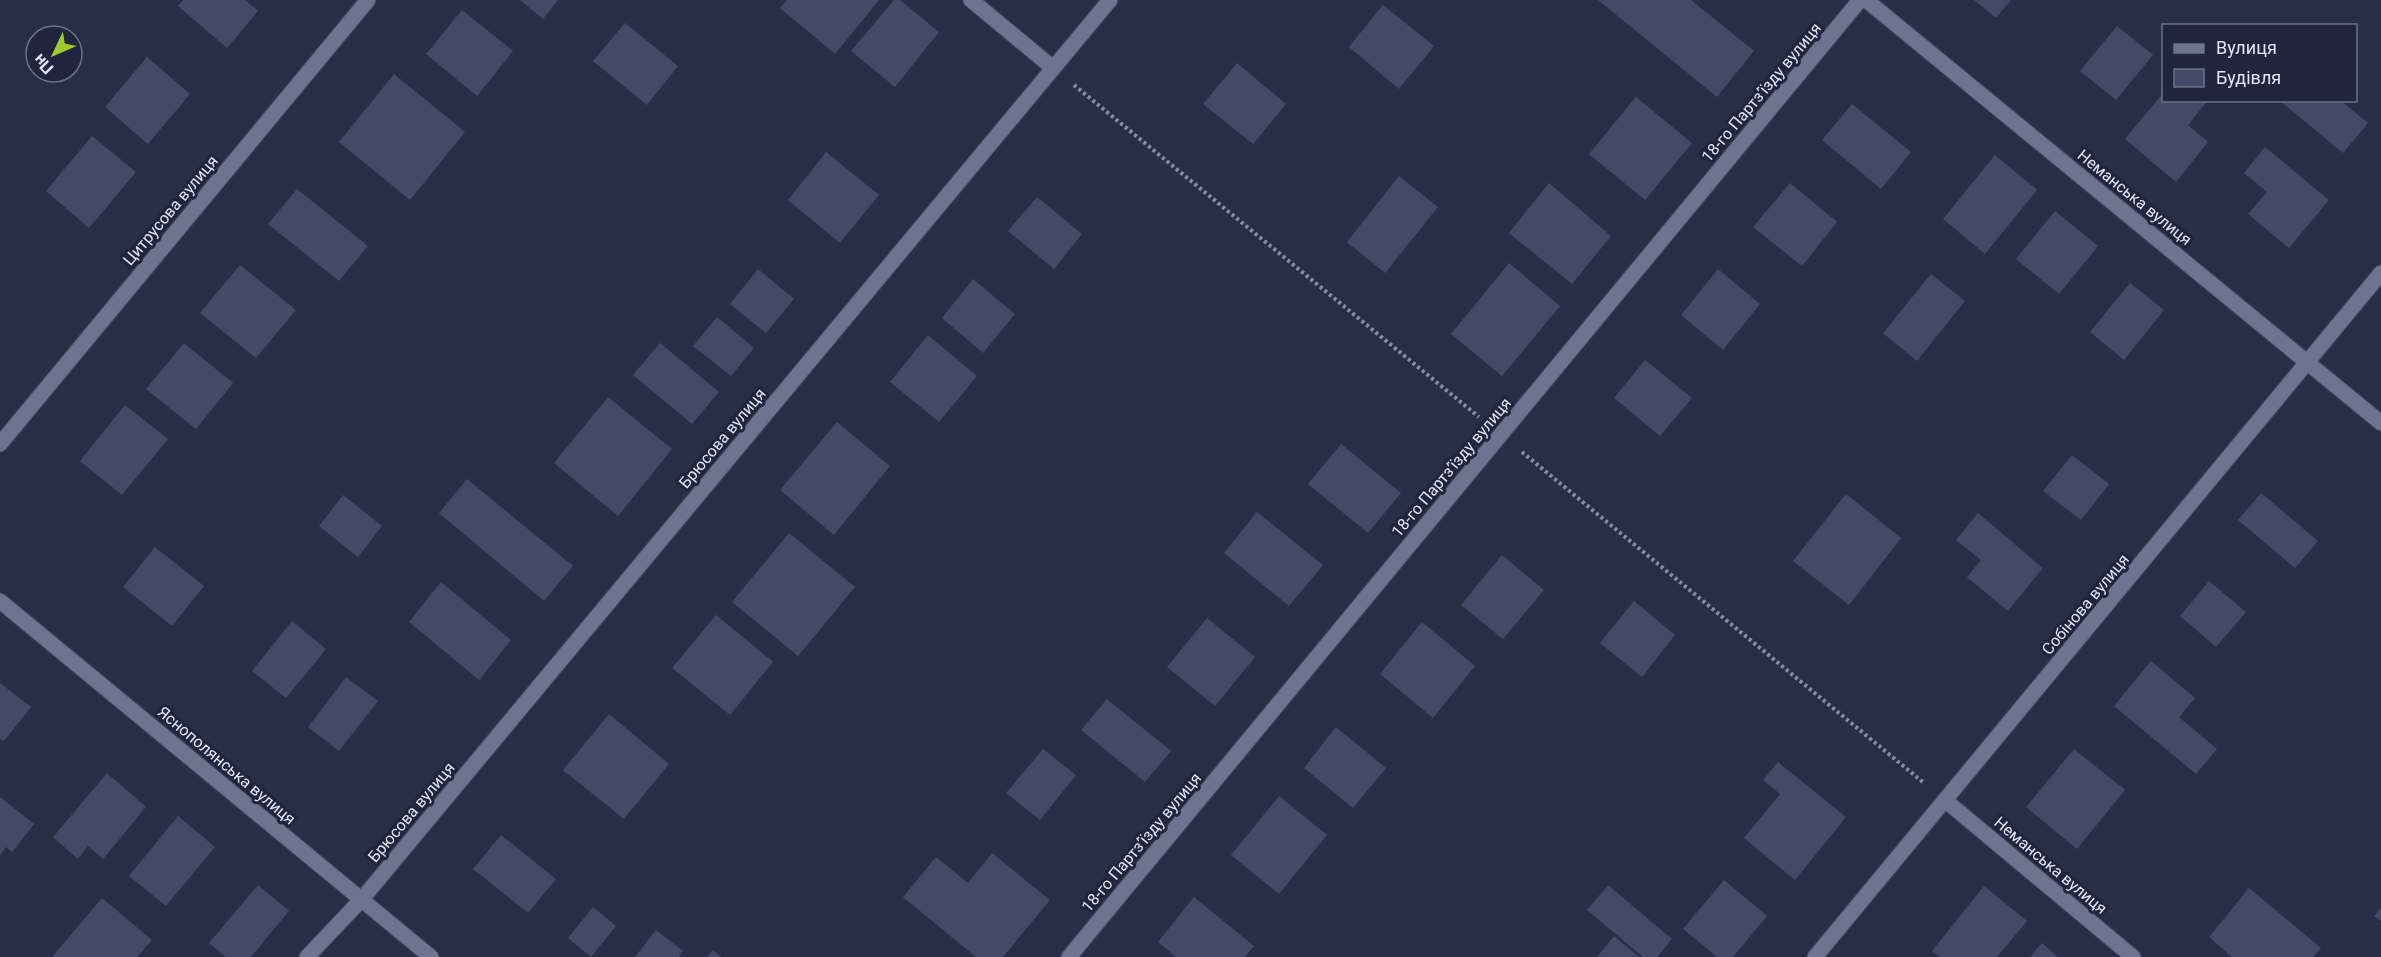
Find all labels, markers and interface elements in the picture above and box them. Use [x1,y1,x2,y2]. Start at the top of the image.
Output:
street label: 18-го Партз’їзду вулиця [1698,19,1825,166]
north arrow [24,24,84,84]
legend [2162,24,2357,102]
text: Вулиця [2216,37,2277,58]
text: Пн [30,50,57,78]
text: Будівля [2216,67,2281,88]
street label: Неманська вулиця [2074,146,2196,249]
street label: Цитрусова вулиця [119,152,222,269]
street label: Брюсова вулиця [675,384,770,492]
street label: 18-го Партз’їзду вулиця [1388,394,1515,541]
street label: Собінова вулиця [2038,550,2133,659]
street label: Яснополянська вулиця [154,702,299,829]
street label: Брюсова вулиця [364,758,459,866]
street label: 18-го Партз’їзду вулиця [1078,769,1205,916]
street label: Неманська вулиця [1990,813,2111,918]

